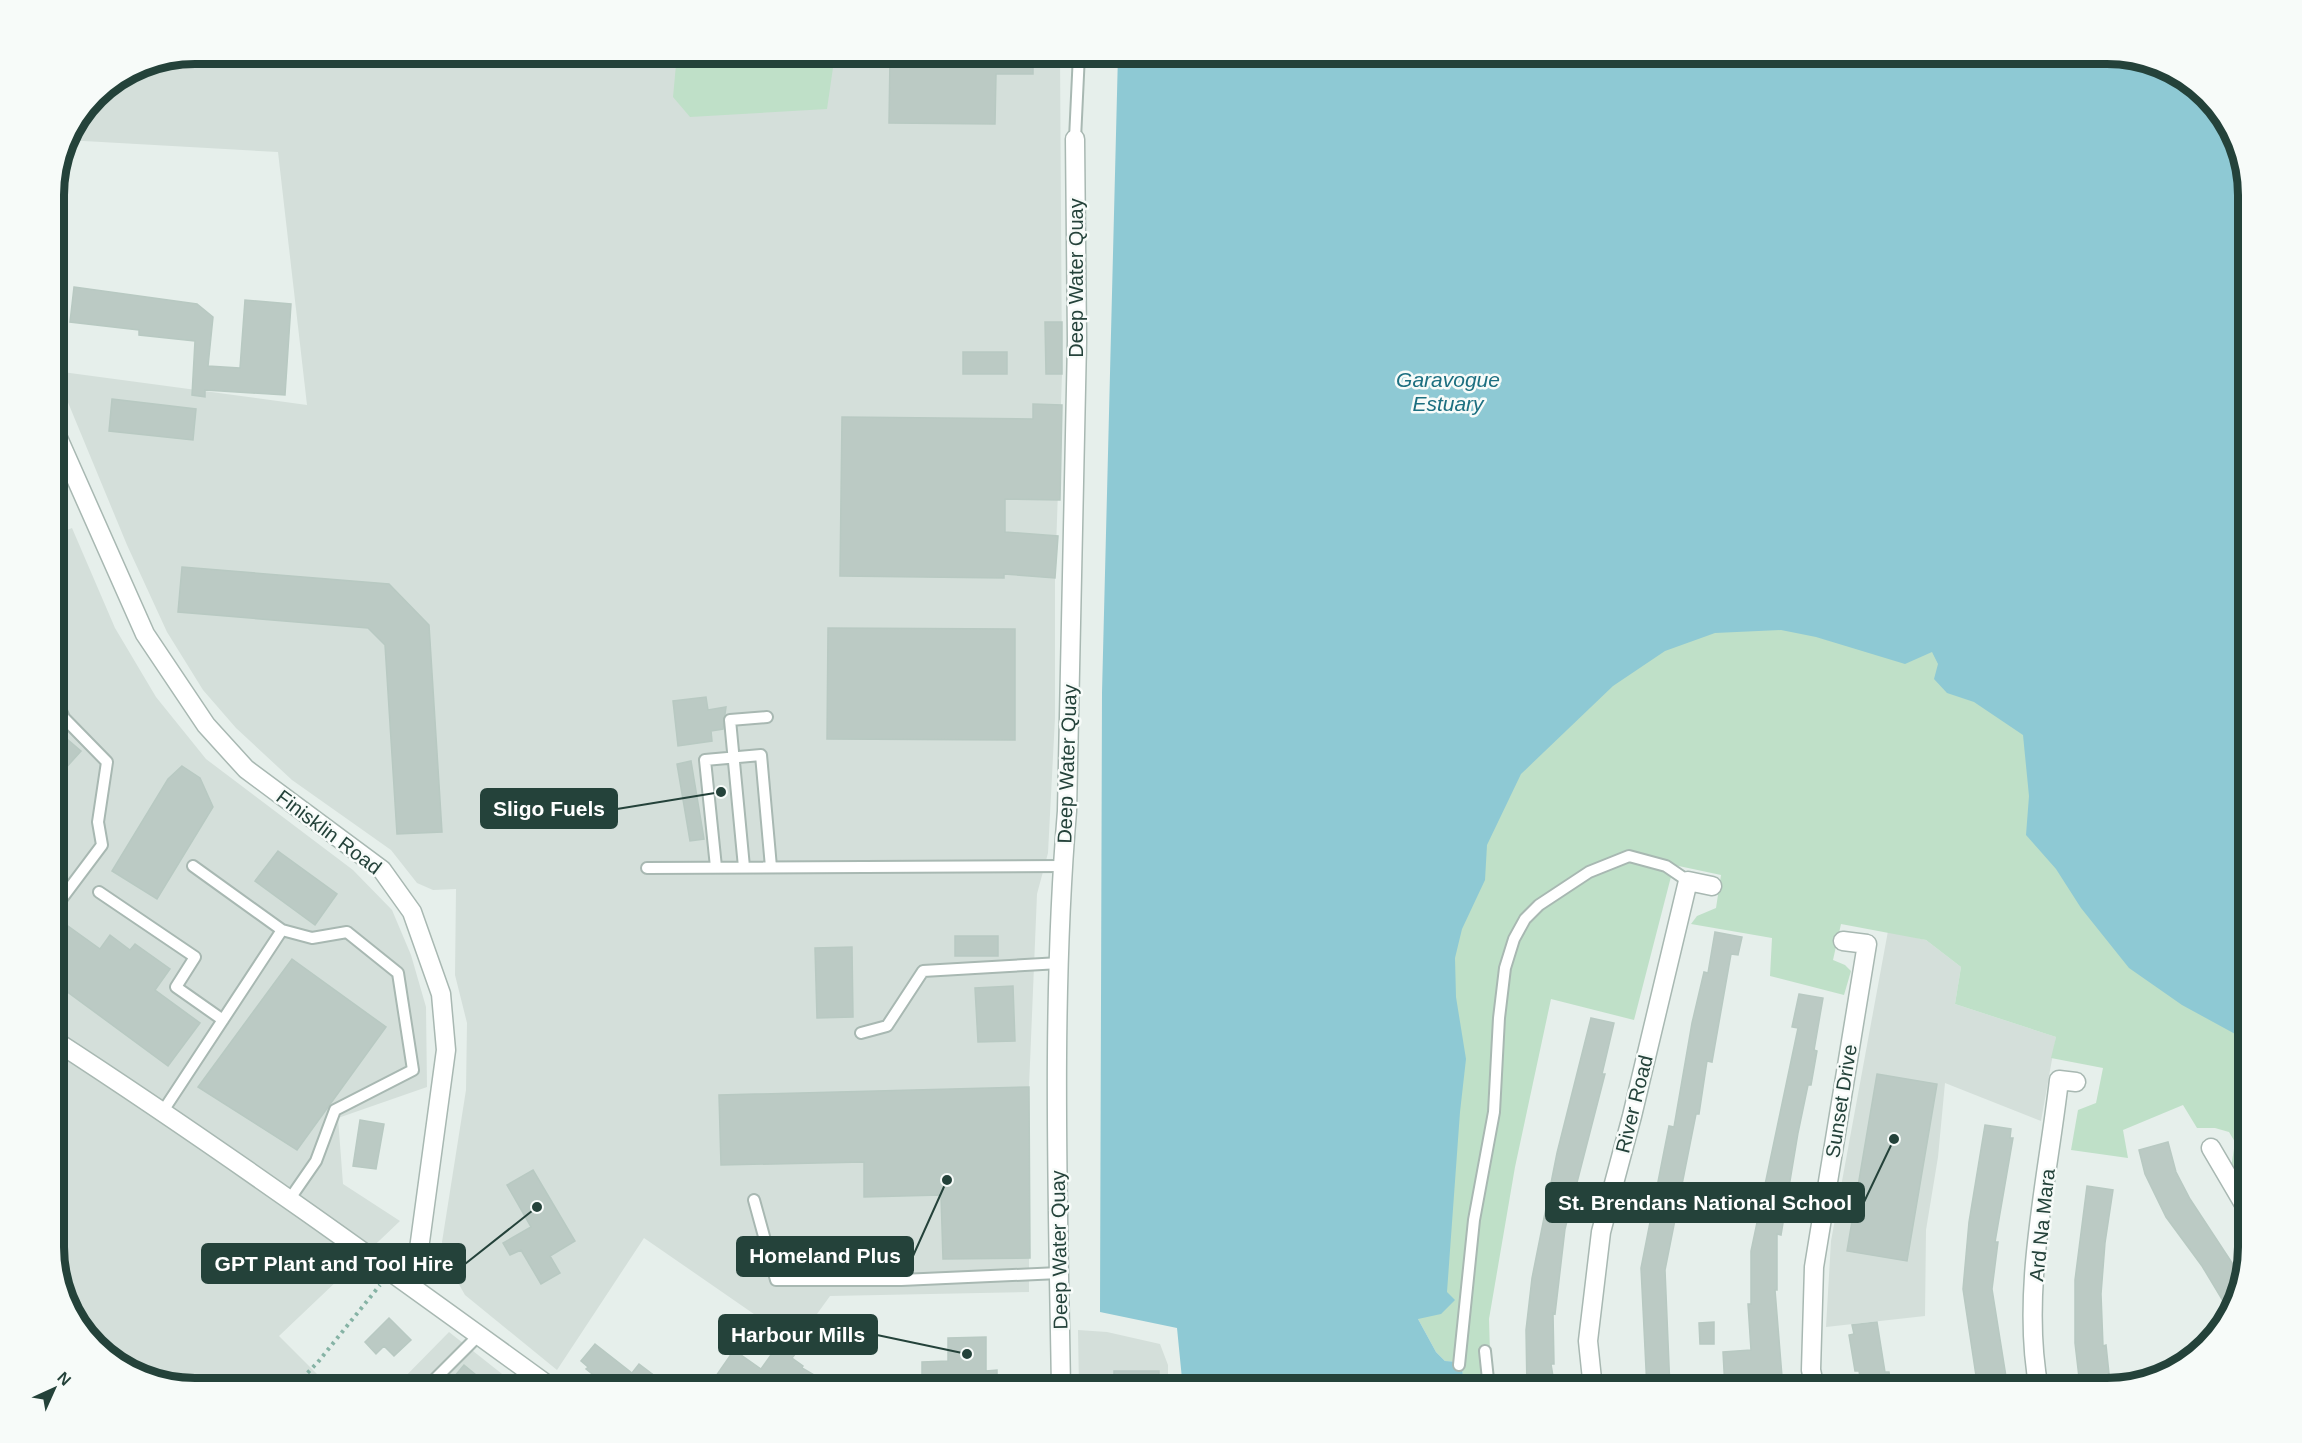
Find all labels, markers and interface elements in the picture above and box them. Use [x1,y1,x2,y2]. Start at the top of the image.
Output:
street label: Deep Water Quay [1065,198,1087,358]
water label: Garavogue Estuary [1396,368,1500,415]
street label: Deep Water Quay [1053,684,1081,844]
street label: Finisklin Road [272,785,386,879]
callout: Sligo Fuels [481,789,617,828]
text: Sligo Fuels [493,797,605,820]
street label: Sunset Drive [1821,1043,1861,1159]
street label: River Road [1611,1053,1657,1155]
street label: Ard Na Mara [2025,1167,2059,1283]
street label: Deep Water Quay [1047,1170,1071,1330]
callout: St. Brendans National School [1546,1183,1864,1222]
text: St. Brendans National School [1558,1191,1852,1214]
callout: Homeland Plus [737,1237,913,1276]
callout: GPT Plant and Tool Hire [202,1244,465,1283]
text: Homeland Plus [749,1244,901,1267]
text: GPT Plant and Tool Hire [215,1252,453,1275]
callout: Harbour Mills [719,1315,877,1354]
text: Harbour Mills [731,1323,865,1346]
north arrow [24,1359,84,1419]
text: N [54,1369,74,1389]

